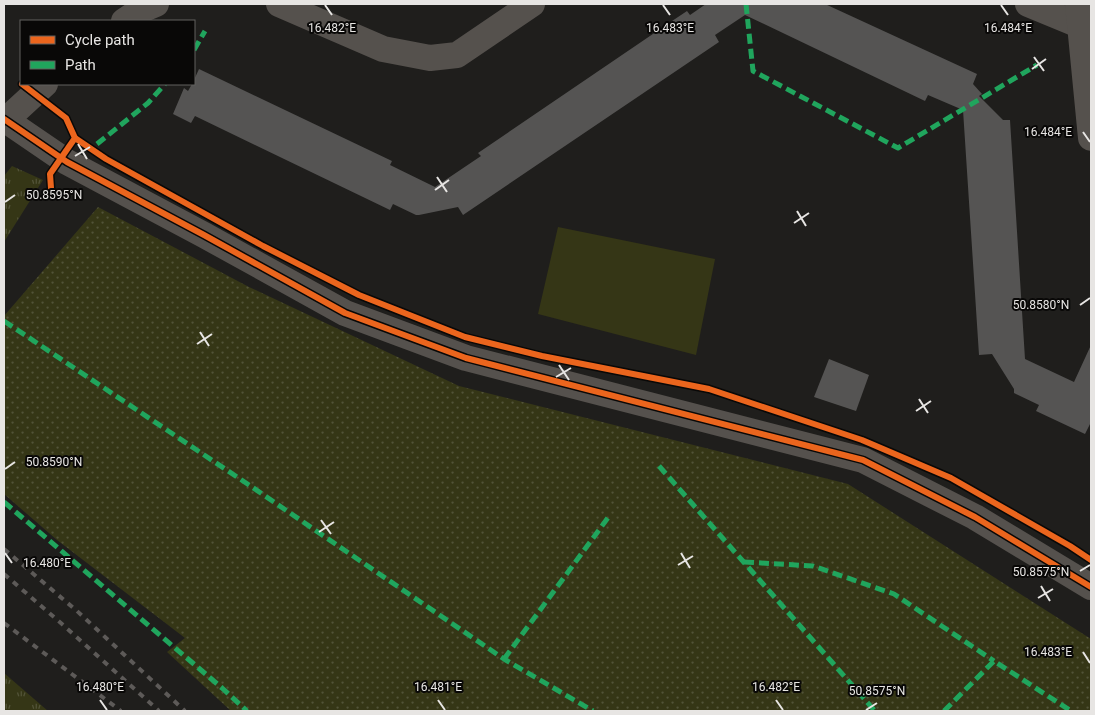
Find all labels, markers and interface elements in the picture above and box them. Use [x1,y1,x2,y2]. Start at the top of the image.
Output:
legend [20,20,195,85]
text: 16.482°E [308,21,356,35]
text: 16.483°E [646,21,694,35]
text: 16.484°E [984,21,1032,35]
text: Cycle path [65,31,135,49]
text: Path [65,56,96,74]
text: 16.484°E [1024,125,1072,139]
text: 50.8595°N [26,188,82,202]
text: 50.8580°N [1013,298,1069,312]
text: 50.8590°N [26,455,82,469]
text: 16.480°E [23,556,71,570]
text: 50.8575°N [1013,565,1069,579]
text: 16.483°E [1024,645,1072,659]
text: 16.480°E [76,680,124,694]
text: 16.481°E [414,680,462,694]
text: 16.482°E [752,680,800,694]
text: 50.8575°N [849,684,905,698]

